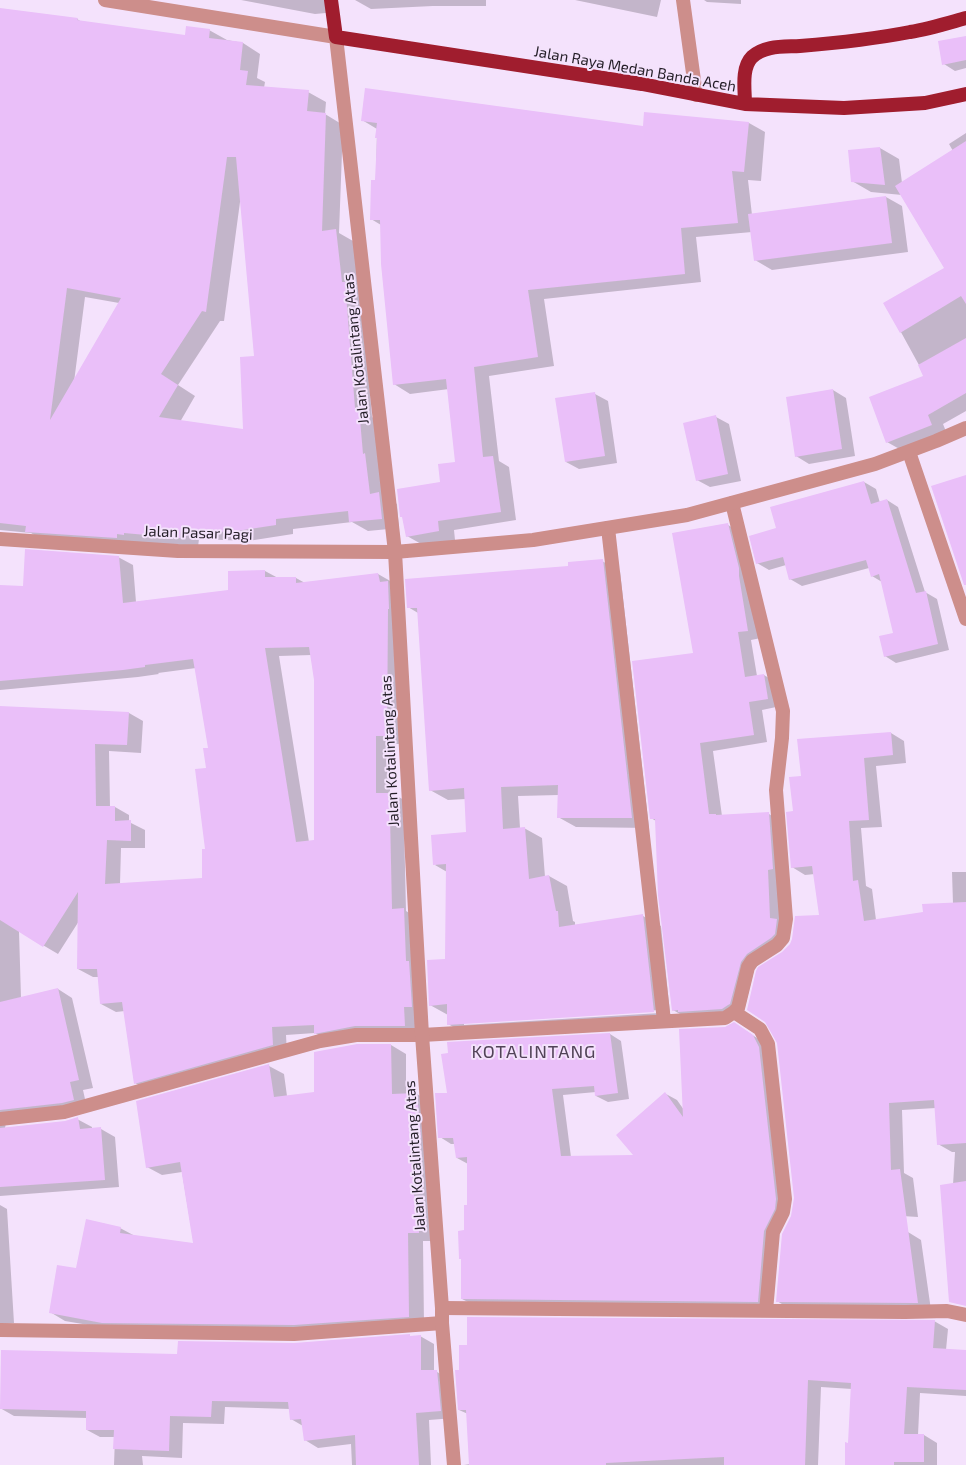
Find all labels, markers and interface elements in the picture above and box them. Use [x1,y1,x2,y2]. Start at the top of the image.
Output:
street label: Jalan Raya Medan Banda Aceh [533,42,737,96]
street label: Jalan Kotalintang Atas [339,273,373,425]
street label: Jalan Pasar Pagi [143,522,253,544]
street label: Jalan Kotalintang Atas [377,675,403,827]
district label: KOTALINTANG [470,1041,598,1063]
street label: Jalan Kotalintang Atas [401,1080,429,1232]

